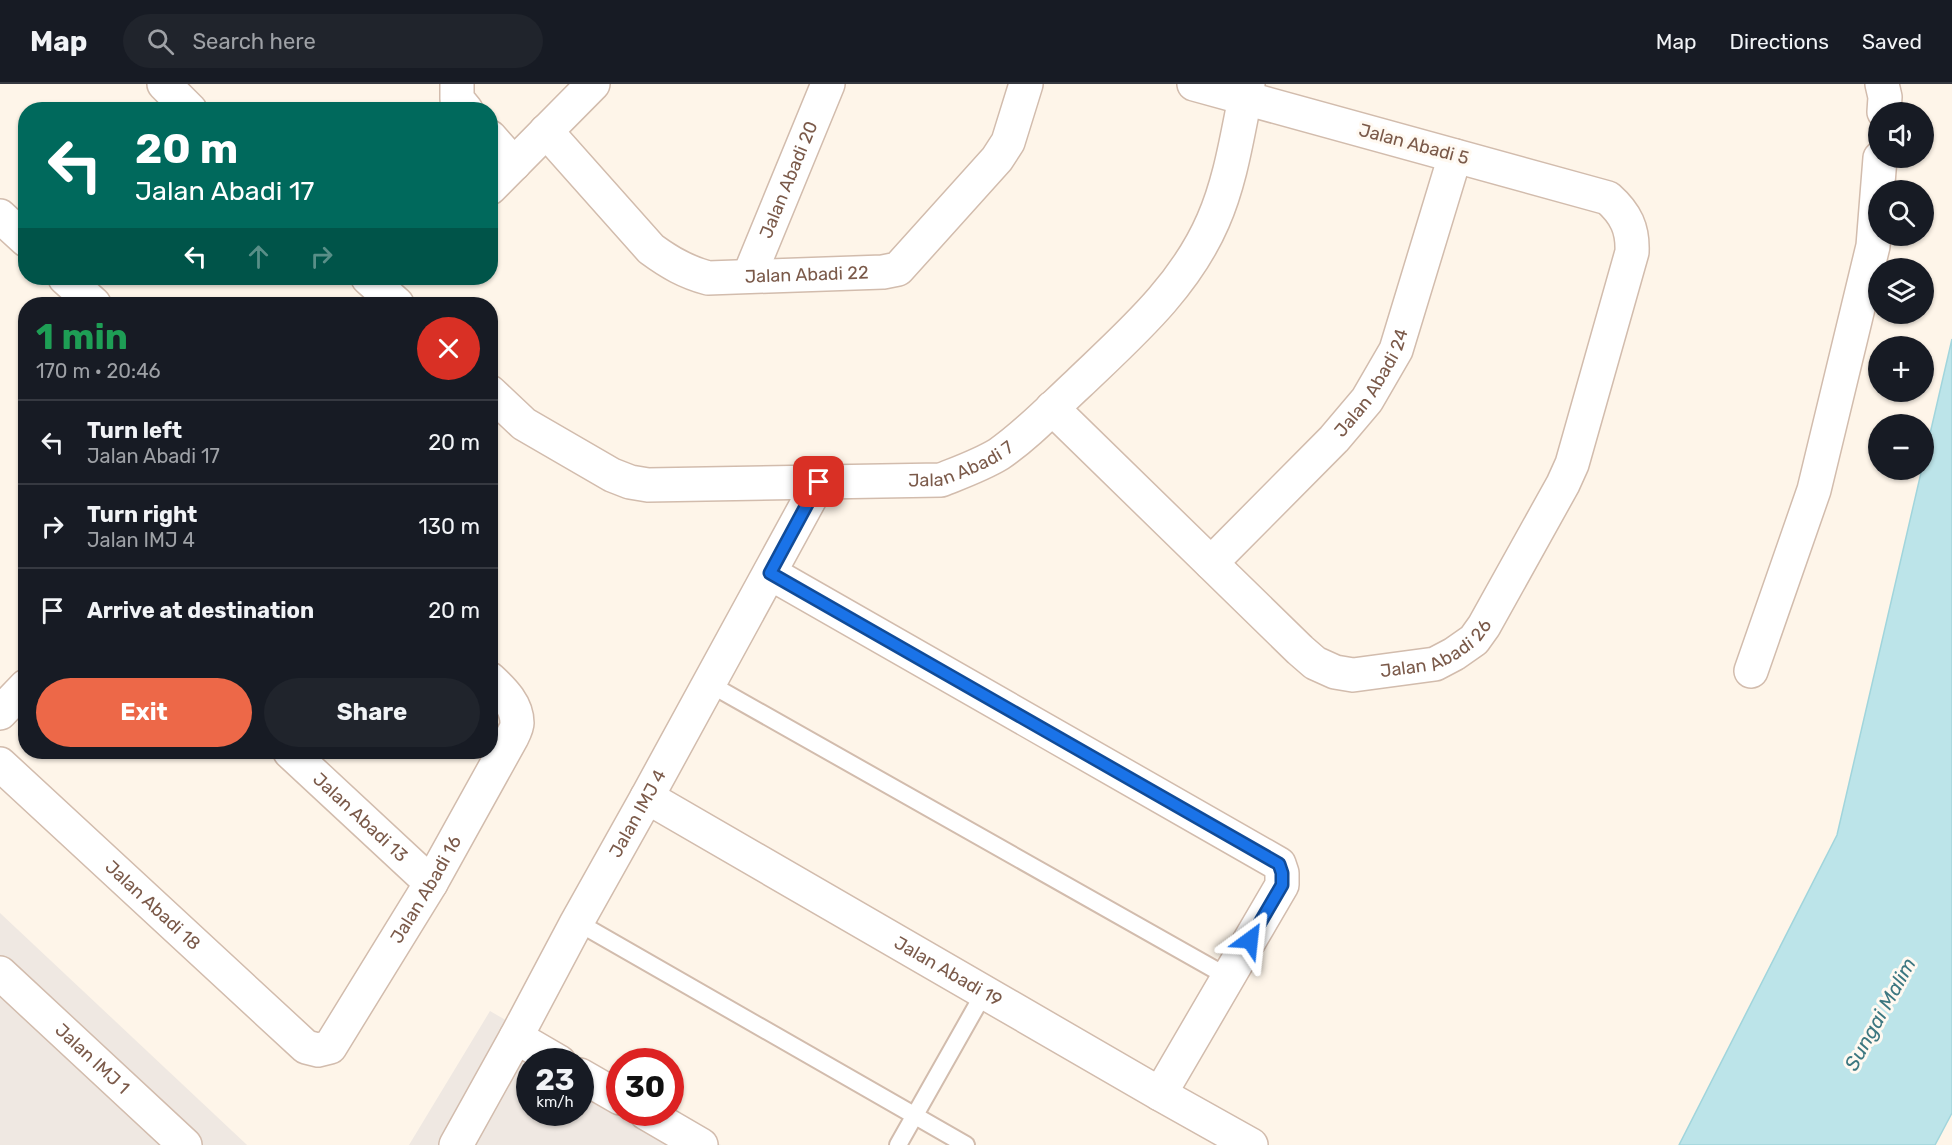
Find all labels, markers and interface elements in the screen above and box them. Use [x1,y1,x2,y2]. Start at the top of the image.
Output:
search box [123,14,543,68]
text: Map [30,25,87,58]
icon: search [144,25,177,58]
text: Search here [192,28,316,55]
text: Map [1656,29,1697,54]
text: Directions [1730,29,1829,54]
text: Saved [1862,29,1922,54]
map controls [1868,102,1934,480]
button: sound [1868,102,1934,168]
street label: Jalan Abadi 20 [755,118,822,242]
street label: Jalan Abadi 5 [1356,119,1472,169]
text: 20 m [135,124,238,174]
icon: left [36,126,114,204]
text: Jalan Abadi 17 [135,175,314,207]
button: search [1868,180,1934,246]
icon: left [179,240,212,273]
icon: ahead [242,240,275,273]
icon: right [305,240,338,273]
button: layers [1868,258,1934,324]
street label: Jalan Abadi 22 [744,262,869,288]
text: 1 min [36,315,128,358]
button: close [417,317,480,380]
street label: Jalan Abadi 24 [1330,326,1413,441]
button: + [1868,336,1934,402]
text: 170 m · 20:46 [36,359,161,383]
button: − [1868,414,1934,480]
text: Turn left [87,417,182,444]
icon: left [36,426,69,459]
text: 20 m [428,429,480,456]
street label: Jalan Abadi 7 [908,436,1018,492]
text: Jalan Abadi 17 [87,444,220,468]
pin [793,456,844,507]
icon: arrive [802,465,835,498]
text: Turn right [87,501,197,528]
icon: right [36,510,69,543]
text: 130 m [418,513,480,540]
text: Jalan IMJ 4 [87,528,195,552]
icon: arrive [36,594,69,627]
text: Arrive at destination [87,597,314,624]
text: 20 m [428,597,480,624]
street label: Jalan Abadi 26 [1379,616,1496,682]
button: Exit [36,678,252,747]
button: Share [264,678,480,747]
street label: Jalan IMJ 4 [604,766,671,861]
street label: Jalan Abadi 13 [308,768,412,867]
street label: Jalan Abadi 16 [386,832,466,947]
street label: Jalan Abadi 18 [101,856,205,955]
position arrow [1218,908,1282,972]
street label: Jalan Abadi 19 [890,932,1006,1011]
water label: Sungai Malim [1839,953,1921,1075]
street label: Jalan IMJ 1 [50,1019,134,1099]
speed limit sign: 30 [606,1048,684,1126]
text: 23 [535,1062,575,1098]
text: km/h [536,1093,574,1111]

